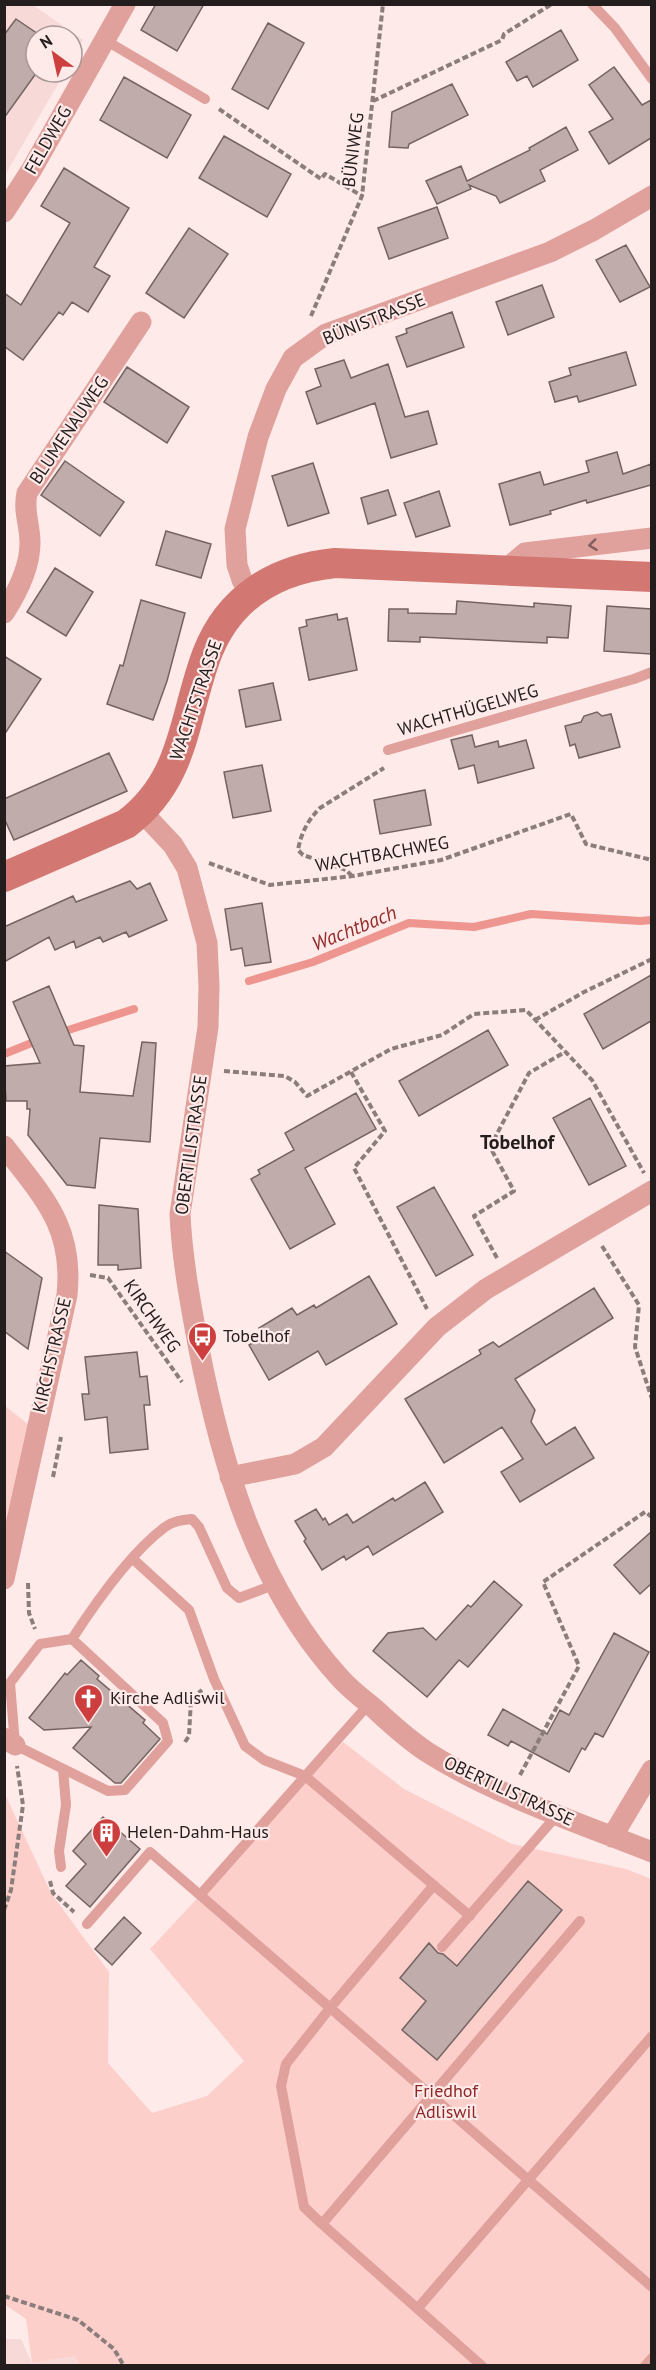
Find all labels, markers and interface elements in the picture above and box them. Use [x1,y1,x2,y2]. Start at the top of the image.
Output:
north arrow [24,24,84,84]
text: N [36,30,56,53]
street label: FELDWEG [19,101,76,178]
street label: BÜNIWEG [337,111,368,189]
street label: BÜNISTRASSE [319,288,429,350]
street label: BLUMENAUWEG [24,371,113,488]
one-way arrow [589,538,598,551]
street label: WACHTSTRASSE [164,637,227,763]
street label: WACHTHÜGELWEG [395,678,541,741]
street label: WACHTBACHWEG [313,830,451,877]
water label: Wachtbach [308,899,400,957]
street label: OBERTILISTRASSE [169,1074,212,1216]
district label: Tobelhof [480,1129,556,1155]
street label: KIRCHWEG [119,1275,186,1357]
street label: KIRCHSTRASSE [27,1295,76,1415]
bus stop icon: Tobelhof [186,1320,218,1362]
place label: Tobelhof [223,1324,291,1347]
church icon: Kirche Adliswil [73,1682,105,1724]
place label: Kirche Adliswil [110,1686,225,1709]
street label: OBERTILISTRASSE [440,1750,578,1831]
building icon: Helen-Dahm-Haus [90,1816,122,1858]
place label: Helen-Dahm-Haus [127,1820,269,1843]
park label: Friedhof Adliswil [414,2079,479,2123]

